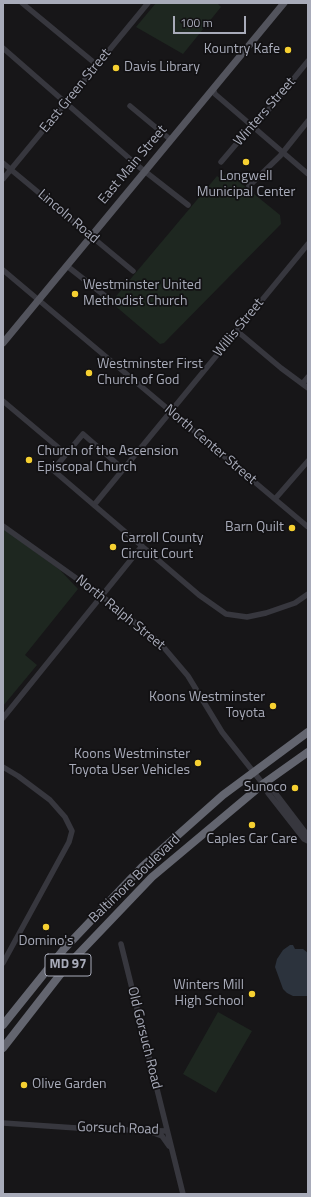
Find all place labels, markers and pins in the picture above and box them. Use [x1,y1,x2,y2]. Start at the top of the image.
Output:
place label: Kountry Kafe [204,42,280,58]
marker: Kountry Kafe [283,45,293,55]
place label: Davis Library [124,60,200,76]
marker: Davis Library [111,63,121,73]
marker: Longwell Municipal Center [241,157,251,167]
place label: Longwell Municipal Center [197,169,295,202]
place label: Westminster United Methodist Church [83,278,201,310]
marker: Westminster United Methodist Church [70,289,80,299]
place label: Westminster First Church of God [97,357,203,390]
marker: Westminster First Church of God [84,368,94,378]
place label: Church of the Ascension Episcopal Church [37,444,179,476]
marker: Church of the Ascension Episcopal Church [24,455,34,465]
place label: Barn Quilt [225,520,284,536]
marker: Barn Quilt [287,523,297,533]
place label: Carroll County Circuit Court [121,531,204,564]
marker: Carroll County Circuit Court [108,542,118,552]
place label: Koons Westminster Toyota [149,690,265,722]
marker: Koons Westminster Toyota [268,701,278,711]
place label: Koons Westminster Toyota User Vehicles [69,747,190,780]
marker: Koons Westminster Toyota User Vehicles [193,758,203,768]
place label: Sunoco [244,780,287,796]
marker: Sunoco [290,783,300,793]
marker: Caples Car Care [247,820,257,830]
place label: Caples Car Care [207,832,297,848]
marker: Domino's [41,922,51,932]
place label: Domino's [18,934,74,950]
place label: Winters Mill High School [173,978,244,1010]
marker: Winters Mill High School [247,989,257,999]
place label: Olive Garden [32,1077,107,1093]
marker: Olive Garden [19,1080,29,1090]

